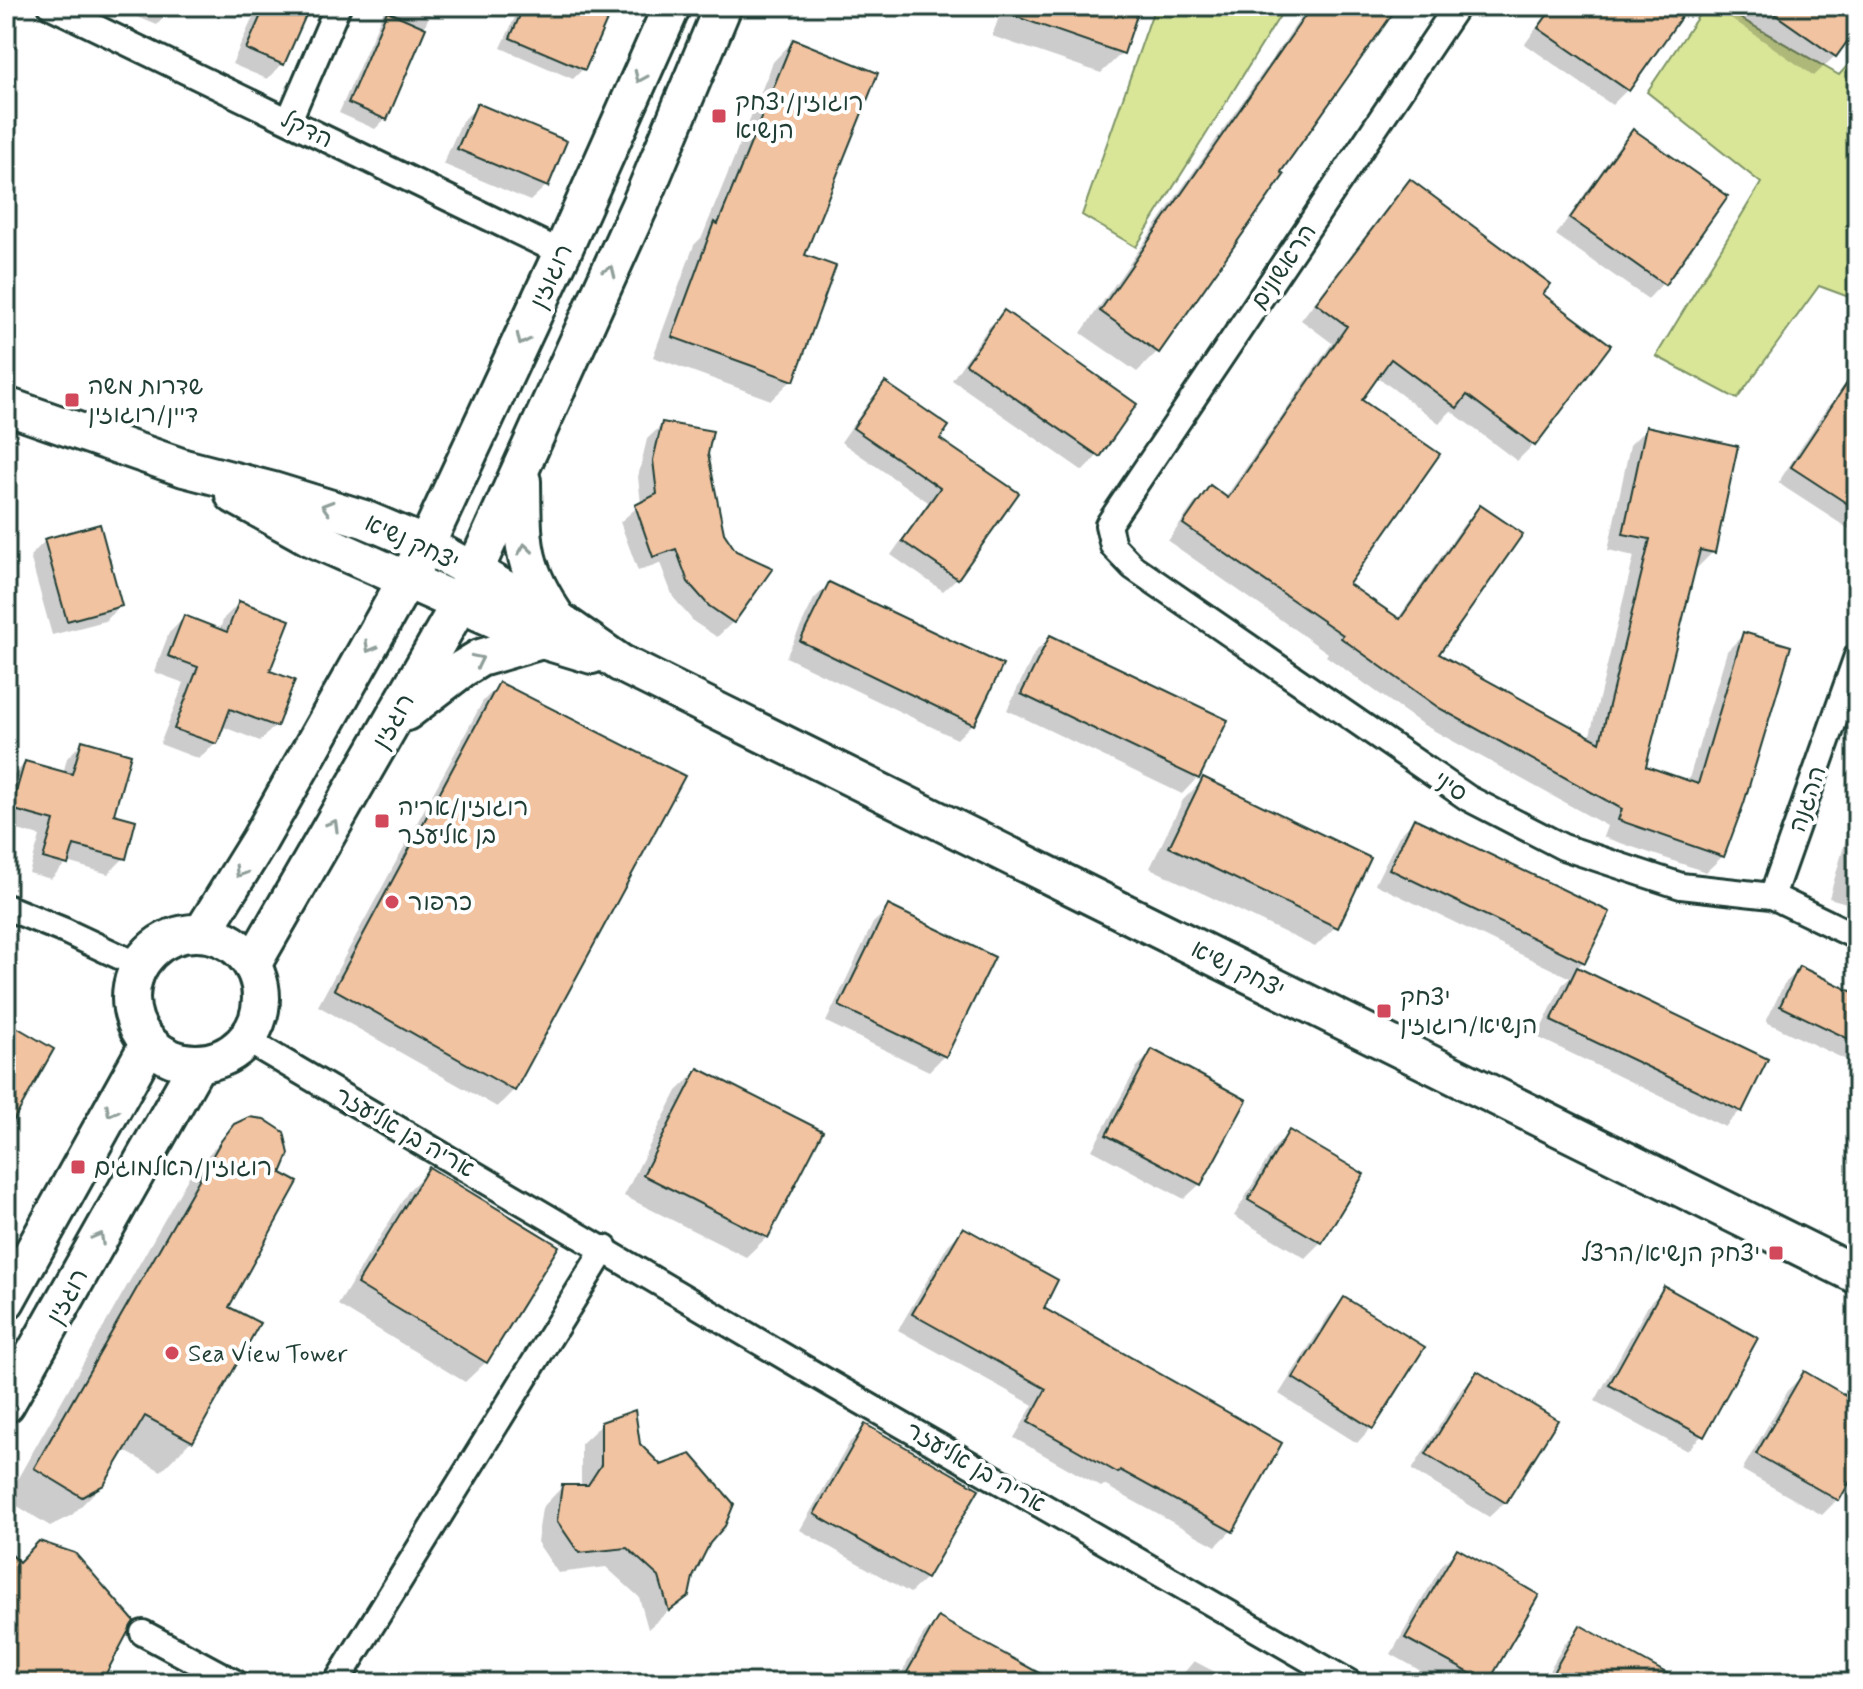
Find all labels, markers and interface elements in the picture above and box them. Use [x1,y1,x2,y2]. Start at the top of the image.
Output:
one-way arrow [634,69,650,84]
place label: רוגוזין/יצחק הנשיא [735,88,864,147]
street label: הדקל [275,105,337,156]
marker: רוגוזין/יצחק הנשיא [710,107,728,125]
street label: הראשונים [1244,218,1324,316]
street label: רוגוזין [524,239,581,314]
one-way arrow [601,265,617,279]
one-way arrow [516,332,532,346]
place label: שדרות משה דיין/רוגוזין [88,372,203,431]
marker: שדרות משה דיין/רוגוזין [63,391,81,409]
one-way arrow [321,501,335,517]
street label: יצחק נשיא [360,508,463,579]
one-way arrow [517,542,534,556]
one-way arrow [364,638,380,653]
one-way arrow [469,655,484,670]
street label: רוגזין [366,688,422,755]
street label: ההגנה [1783,762,1834,837]
street label: סיני [1427,765,1473,810]
place label: רוגוזין/אריה בן אליעזר [398,793,528,852]
marker: רוגוזין/אריה בן אליעזר [373,812,391,830]
one-way arrow [323,819,339,834]
one-way arrow [234,863,249,878]
place label: כרפור [408,888,472,919]
marker: כרפור [383,893,401,911]
street label: יצחק נשיא [1186,935,1289,1006]
place label: יצחק הנשיא/רוגוזין [1400,983,1537,1042]
marker: יצחק הנשיא/רוגוזין [1375,1002,1393,1020]
street label: אריה בן אליעזר [329,1081,480,1186]
one-way arrow [105,1103,121,1117]
place label: רוגוזין/האלמוגים [94,1153,272,1184]
marker: רוגוזין/האלמוגים [69,1158,87,1176]
one-way arrow [89,1233,105,1247]
place label: יצחק הנשיא/הרצל [1581,1239,1760,1270]
marker: יצחק הנשיא/הרצל [1767,1244,1785,1262]
street label: רוגזין [40,1263,96,1330]
place label: Sea View Tower [188,1339,347,1370]
marker: Sea View Tower [163,1344,181,1362]
street label: אריה בן אליעזר [900,1416,1051,1521]

